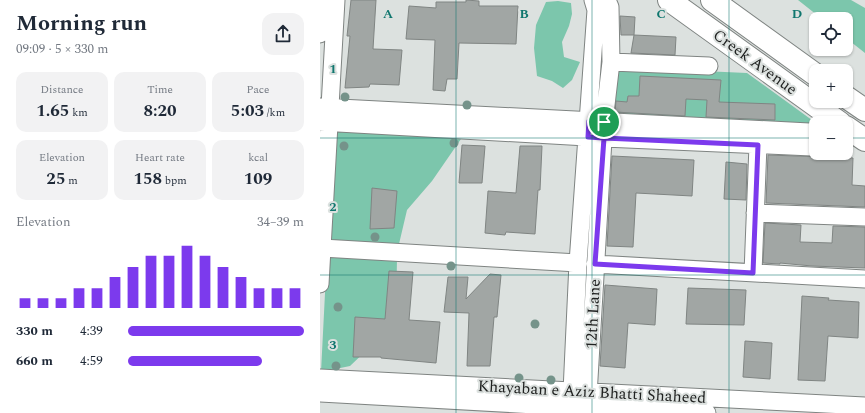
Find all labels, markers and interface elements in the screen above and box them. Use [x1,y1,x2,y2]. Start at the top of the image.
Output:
text: A [383,4,393,24]
text: B [519,4,529,24]
text: C [656,4,666,24]
text: D [792,4,802,24]
text: Morning run [16,7,147,40]
map controls [809,12,853,160]
button: locate [809,12,853,56]
button: share [262,13,304,55]
street label: Creek Avenue [708,23,802,101]
text: 09:09 · 5 × 330 m [16,39,108,59]
text: 1 [329,59,337,79]
button: + [809,64,853,108]
text: Distance [41,81,83,98]
text: Time [147,81,173,98]
text: Pace [247,81,269,98]
text: 1.65 [36,98,69,124]
text: 8:20 [143,98,177,124]
text: 5:03 [231,98,264,124]
text: km [69,104,88,121]
text: /km [264,104,285,121]
pin [587,105,621,139]
icon: arrive [593,111,615,133]
button: − [809,116,853,160]
text: Elevation [39,149,85,166]
text: Heart rate [135,149,185,166]
text: kcal [248,149,268,166]
text: 25 [46,166,65,192]
text: 158 [133,166,162,192]
text: 109 [244,166,272,192]
text: m [65,172,78,189]
text: bpm [162,172,187,189]
text: 2 [329,197,337,217]
text: Elevation [16,212,70,232]
text: 34–39 m [257,212,304,232]
street label: 12th Lane [579,278,607,350]
text: 330 m [16,321,53,341]
text: 4:39 [80,321,103,341]
text: 3 [329,335,337,355]
text: 660 m [16,351,53,371]
text: 4:59 [80,351,103,371]
street label: Khayaban e Aziz Bhatti Shaheed [477,374,707,410]

